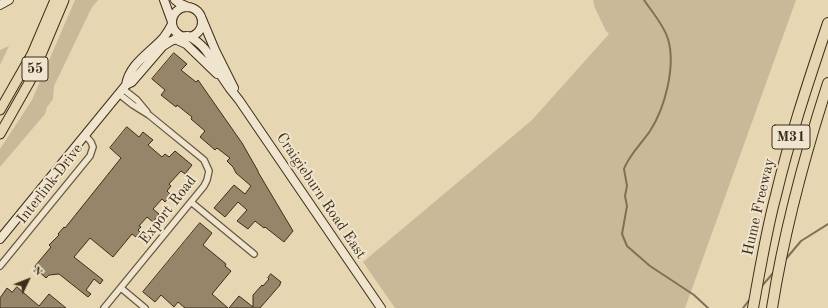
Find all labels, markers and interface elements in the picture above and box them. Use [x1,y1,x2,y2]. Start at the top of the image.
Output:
road number: 55 [22,57,48,81]
road number: M31 [772,125,810,149]
street label: Craigieburn Road East [272,130,370,262]
street label: Interlink Drive [13,140,87,228]
street label: Hume Freeway [739,157,779,257]
street label: Export Road [136,172,200,248]
north arrow [8,260,48,300]
text: N [30,265,44,278]

